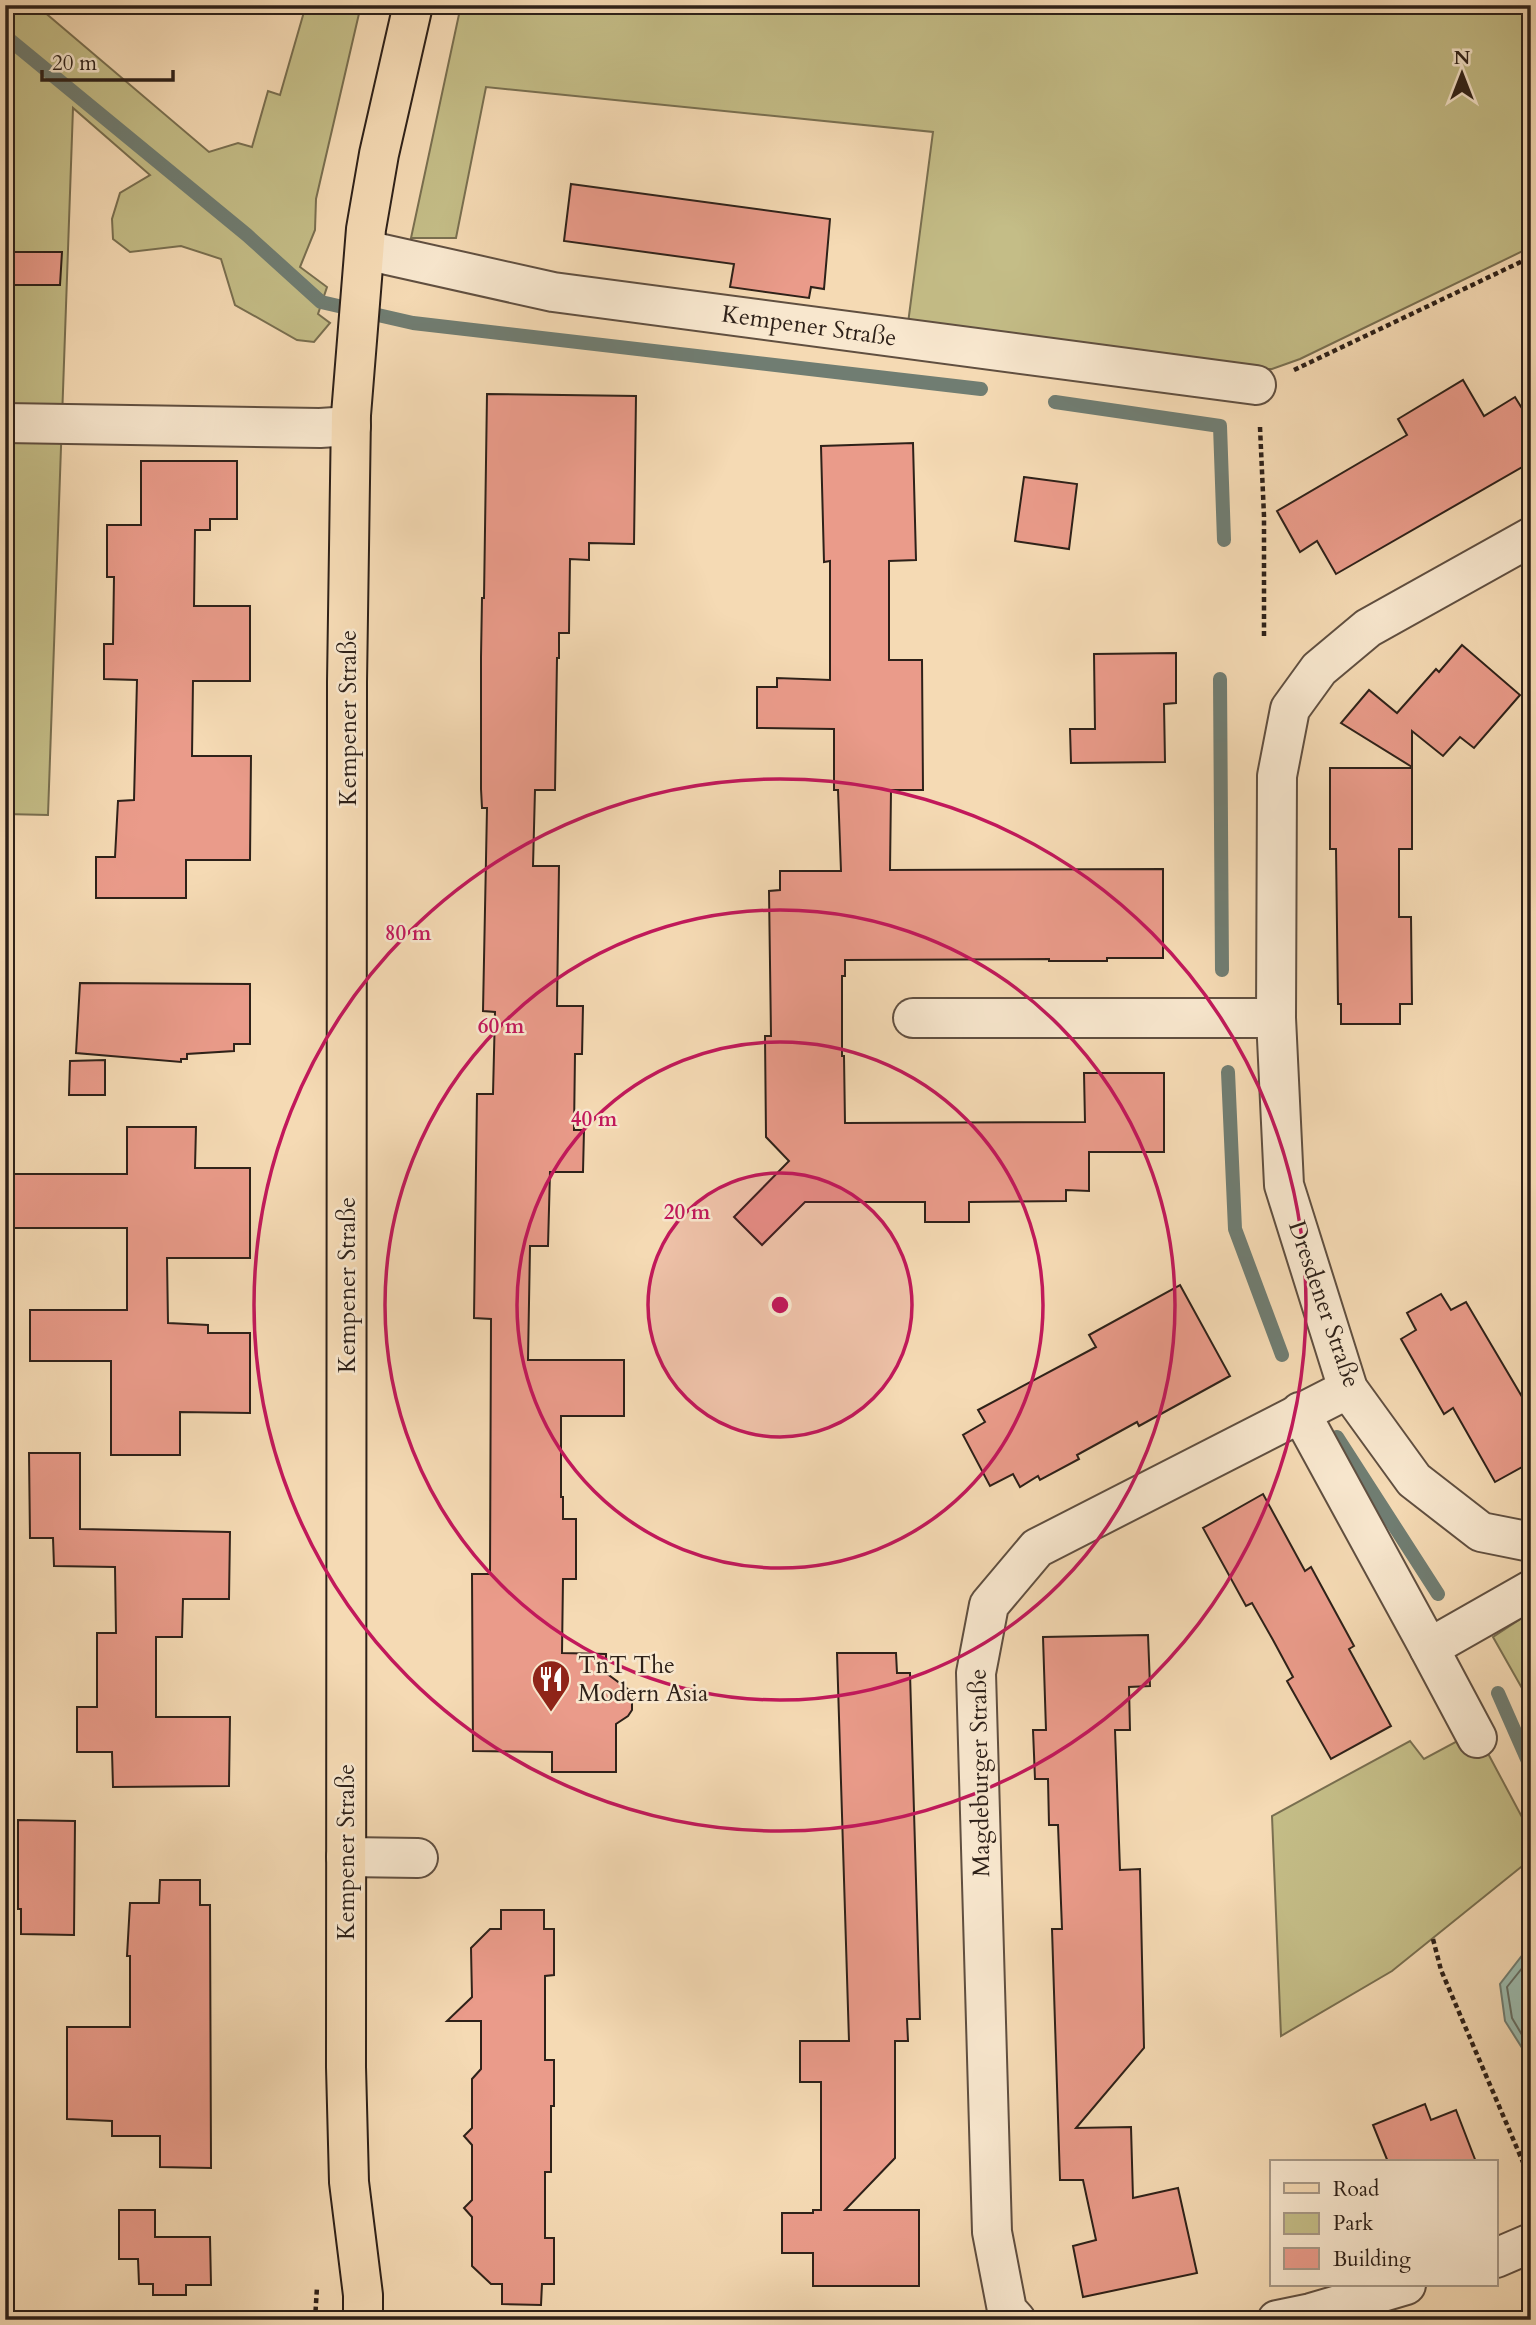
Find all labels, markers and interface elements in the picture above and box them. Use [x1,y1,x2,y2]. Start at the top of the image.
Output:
scale bar [42,38,173,82]
north arrow [1428,38,1498,108]
text: N [1454,45,1471,71]
text: 20 m [52,49,97,78]
street label: Kempener Straße [719,297,899,355]
street label: Kempener Straße [332,630,365,806]
text: 80 m [385,919,432,948]
text: 60 m [478,1012,525,1041]
text: 40 m [571,1105,618,1134]
street label: Kempener Straße [331,1197,364,1373]
text: 20 m [664,1198,711,1227]
street label: Dresdener Straße [1280,1216,1368,1392]
centre of rings [768,1293,792,1317]
place label: TnT The Modern Asia [578,1649,709,1710]
restaurant icon: TnT The Modern Asia [530,1658,572,1713]
street label: Magdeburger Straße [962,1669,998,1877]
street label: Kempener Straße [330,1764,363,1940]
legend [1270,2160,1498,2286]
text: Road [1333,2175,1379,2204]
text: Park [1333,2209,1374,2238]
text: Building [1333,2245,1411,2274]

